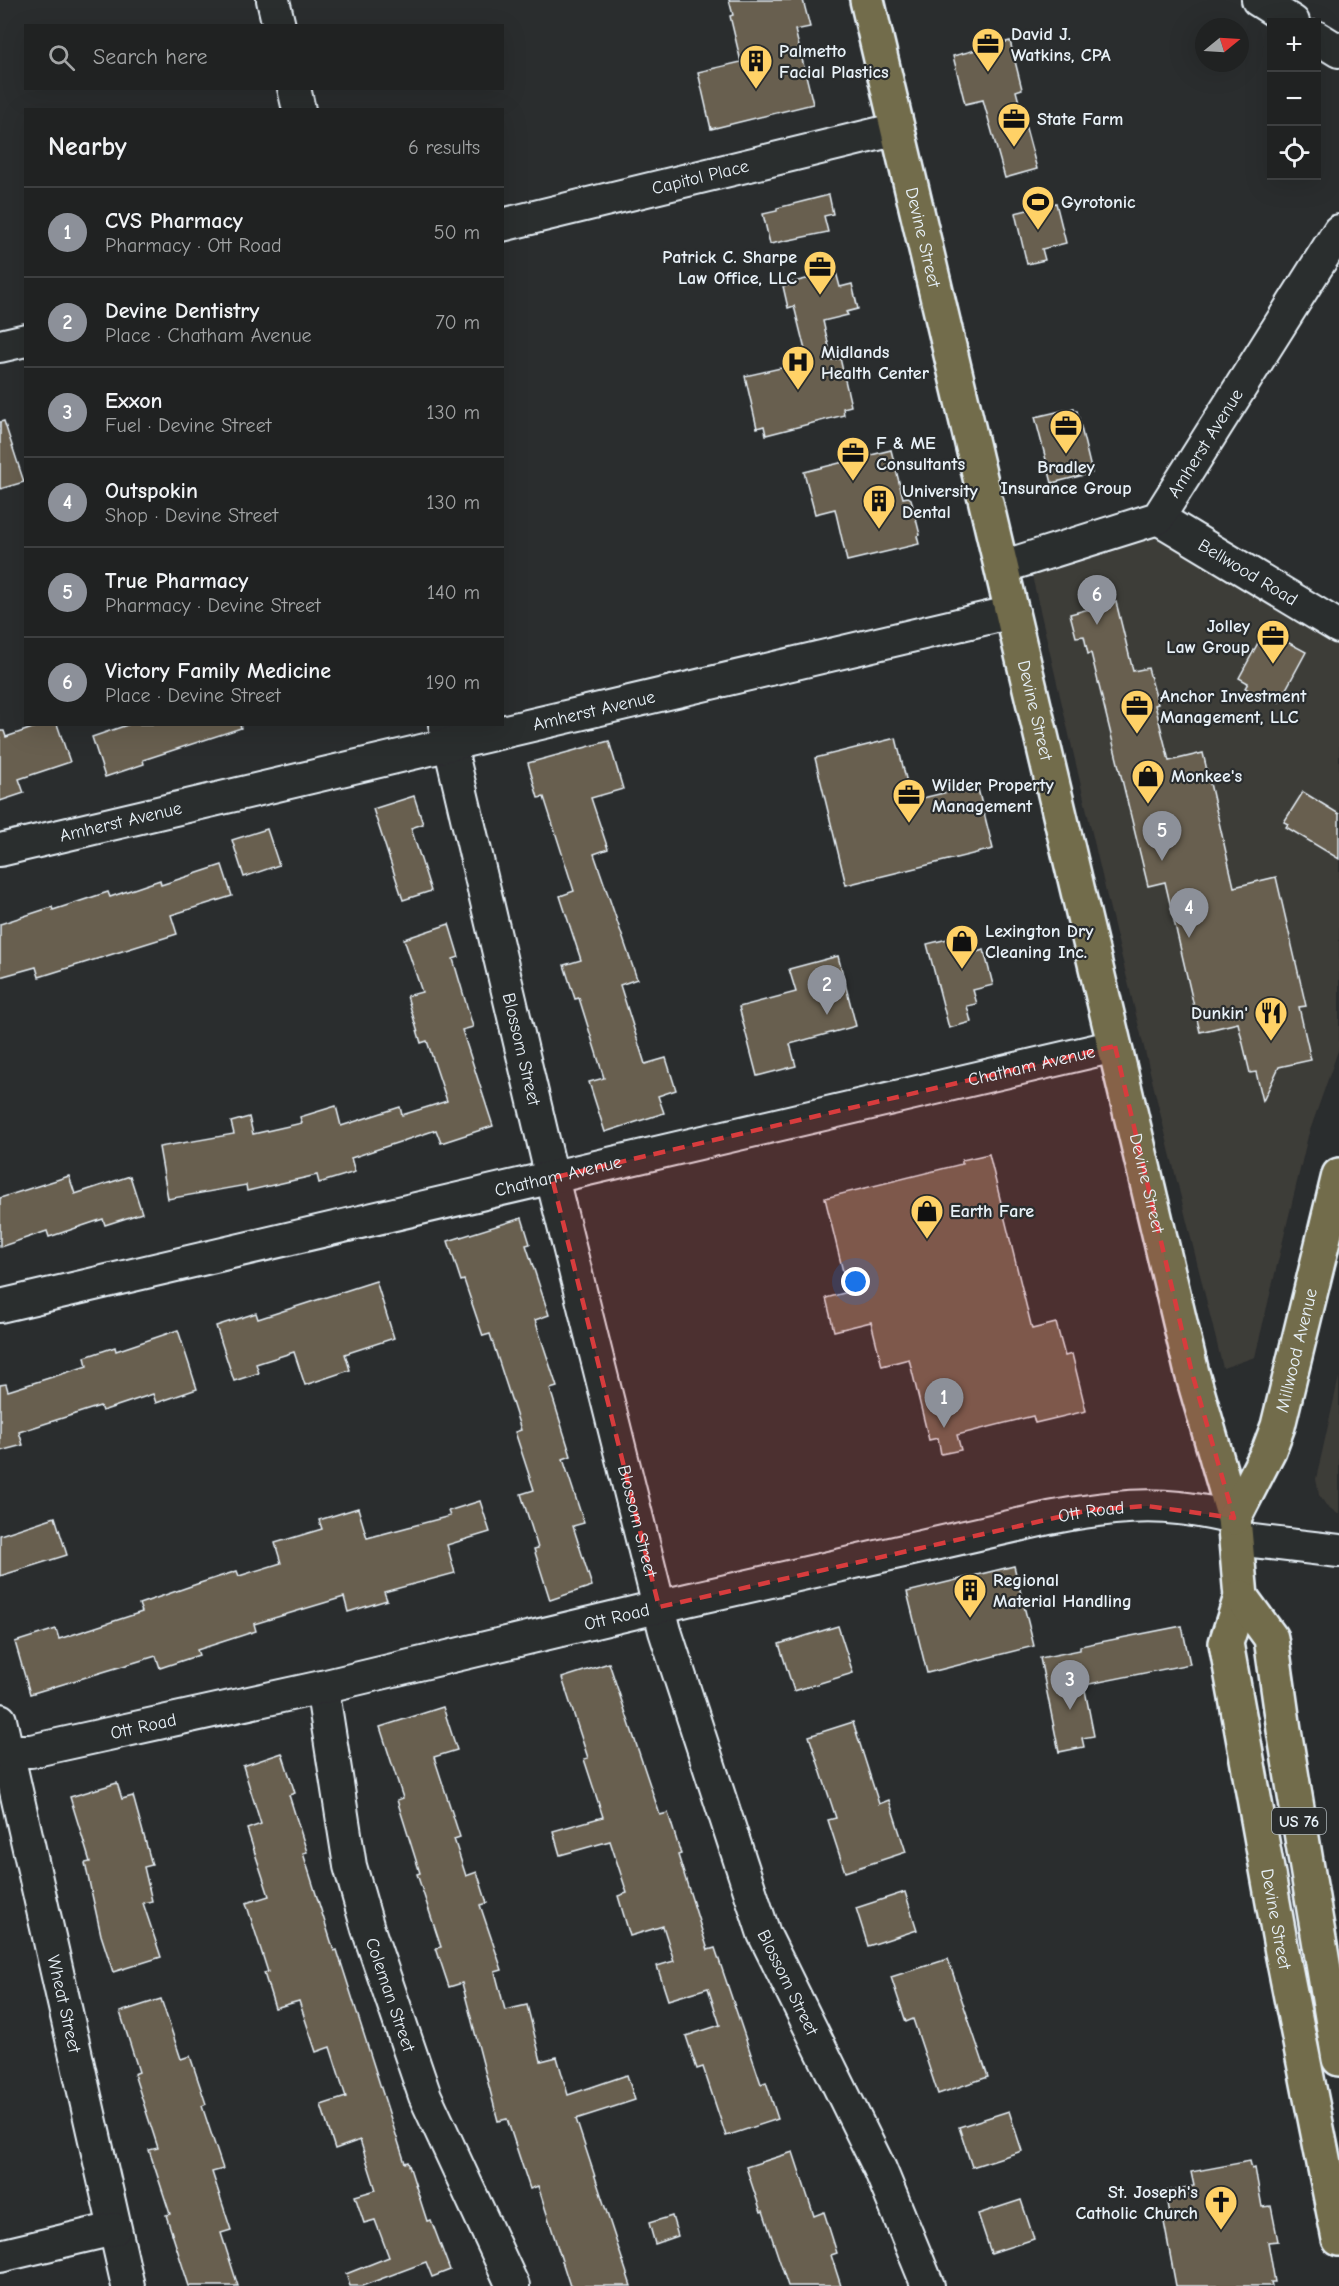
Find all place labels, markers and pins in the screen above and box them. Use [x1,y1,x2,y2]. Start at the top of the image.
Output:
place label: David J. Watkins, CPA [1011,24,1111,66]
office icon: David J. Watkins, CPA [970,26,1006,73]
place label: Palmetto Facial Plastics [779,41,889,83]
building icon: Palmetto Facial Plastics [738,43,774,90]
office icon: State Farm [996,101,1032,148]
place label: State Farm [1037,109,1123,130]
sports icon: Gyrotonic [1020,184,1056,231]
place label: Gyrotonic [1061,192,1136,213]
place label: Patrick C. Sharpe Law Office, LLC [662,247,797,289]
office icon: Patrick C. Sharpe Law Office, LLC [802,249,838,296]
place label: Midlands Health Center [821,342,930,384]
hospital icon: Midlands Health Center [780,344,816,391]
office icon: Bradley Insurance Group [1048,408,1084,455]
place label: F & ME Consultants [876,433,965,475]
office icon: F & ME Consultants [835,435,871,482]
place label: Bradley Insurance Group [1000,457,1132,499]
place label: University Dental [902,481,979,523]
building icon: University Dental [861,483,897,530]
pin: 6 [1078,576,1116,625]
place label: Jolley Law Group [1166,616,1251,658]
office icon: Jolley Law Group [1255,618,1291,665]
place label: Anchor Investment Management, LLC [1160,686,1307,728]
office icon: Anchor Investment Management, LLC [1119,688,1155,735]
shop icon: Monkee's [1130,758,1166,805]
place label: Monkee's [1171,766,1242,787]
place label: Wilder Property Management [932,775,1054,817]
office icon: Wilder Property Management [891,777,927,824]
pin: 5 [1142,812,1182,861]
pin: 4 [1170,888,1208,938]
place label: Lexington Dry Cleaning Inc. [985,921,1094,963]
shop icon: Lexington Dry Cleaning Inc. [944,923,980,970]
pin: 2 [808,966,846,1015]
restaurant icon: Dunkin' [1253,995,1289,1042]
place label: Dunkin' [1191,1003,1248,1024]
shop icon: Earth Fare [909,1193,945,1240]
place label: Earth Fare [950,1201,1034,1222]
pin: 1 [924,1378,964,1428]
place label: Regional Material Handling [993,1570,1132,1612]
building icon: Regional Material Handling [952,1572,988,1619]
pin: 3 [1050,1660,1090,1710]
place label: St. Joseph's Catholic Church [1076,2182,1198,2224]
church icon: St. Joseph's Catholic Church [1203,2184,1239,2231]

